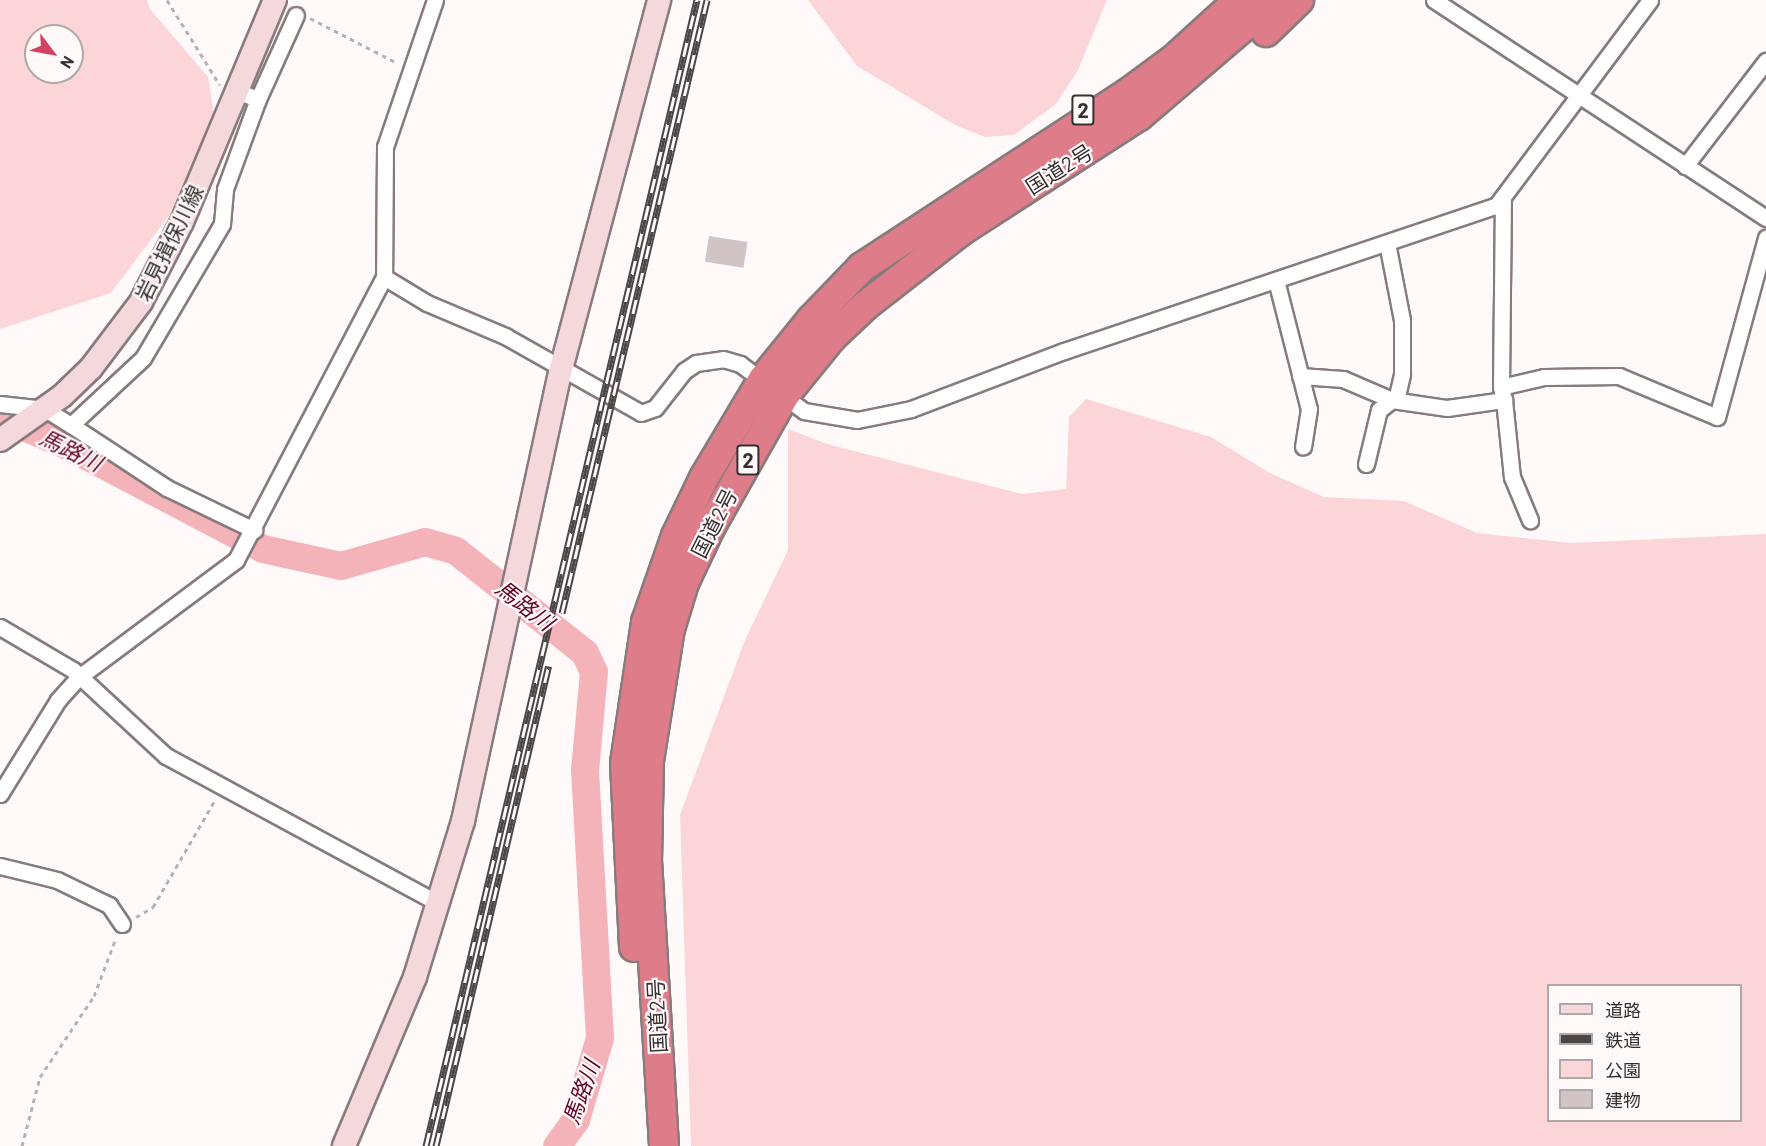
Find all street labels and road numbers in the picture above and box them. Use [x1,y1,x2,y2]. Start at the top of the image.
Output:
road number: 2 [1071,93,1095,127]
street label: 国道2号 [1021,139,1097,199]
street label: 岩見揖保川線 [130,181,208,305]
road number: 2 [736,443,760,477]
street label: 国道2号 [686,484,742,562]
street label: 国道2号 [642,978,672,1054]

